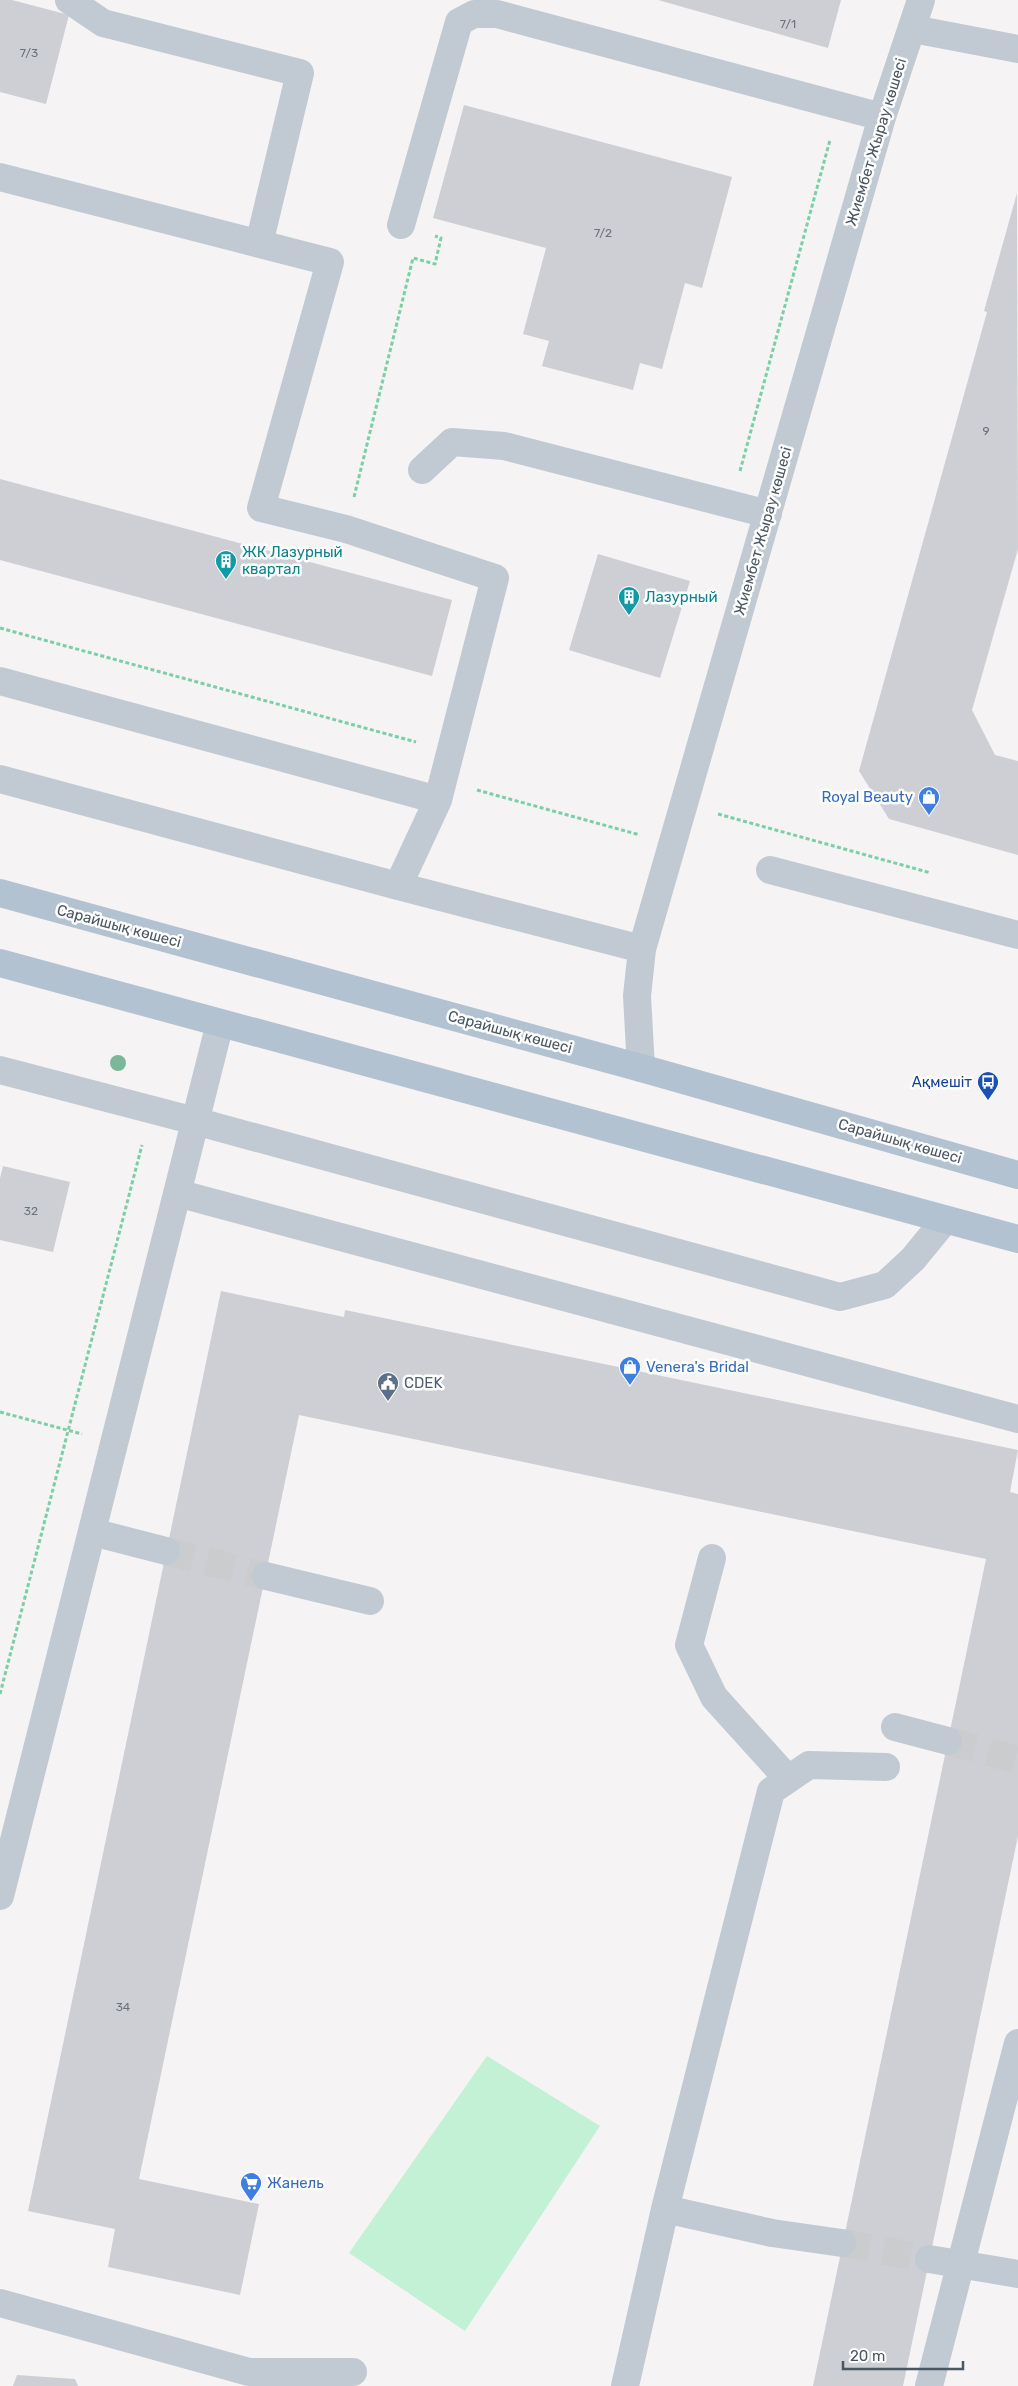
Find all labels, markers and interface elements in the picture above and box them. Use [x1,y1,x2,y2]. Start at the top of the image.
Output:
house number: 7/1 [780,17,796,31]
house number: 7/3 [20,46,38,60]
street label: Жиембет Жырау көшесі [842,56,910,228]
house number: 7/2 [594,226,612,240]
house number: 9 [982,424,990,438]
street label: Жиембет Жырау көшесі [730,445,796,617]
place label: ЖК Лазурный квартал [242,543,343,578]
building icon: ЖК Лазурный квартал [214,549,238,580]
building icon: Лазурный [617,585,641,616]
place label: Лазурный [645,588,718,606]
shop icon: Royal Beauty [917,785,941,816]
place label: Royal Beauty [821,788,913,806]
street label: Сарайшық көшесі [55,901,183,951]
street label: Сарайшық көшесі [446,1007,574,1057]
bus stop icon: Ақмешіт [976,1070,1000,1101]
place label: Ақмешіт [912,1073,972,1091]
street label: Сарайшық көшесі [836,1115,964,1167]
house number: 32 [24,1204,38,1218]
shop icon: Venera's Bridal [618,1355,642,1386]
place label: Venera's Bridal [646,1358,749,1376]
public building icon: CDEK [376,1371,400,1402]
place label: CDEK [404,1374,442,1392]
house number: 34 [116,2000,131,2014]
supermarket icon: Жанель [239,2171,263,2202]
place label: Жанель [267,2174,324,2192]
scale bar [843,2338,963,2370]
text: 20 m [850,2347,885,2365]

